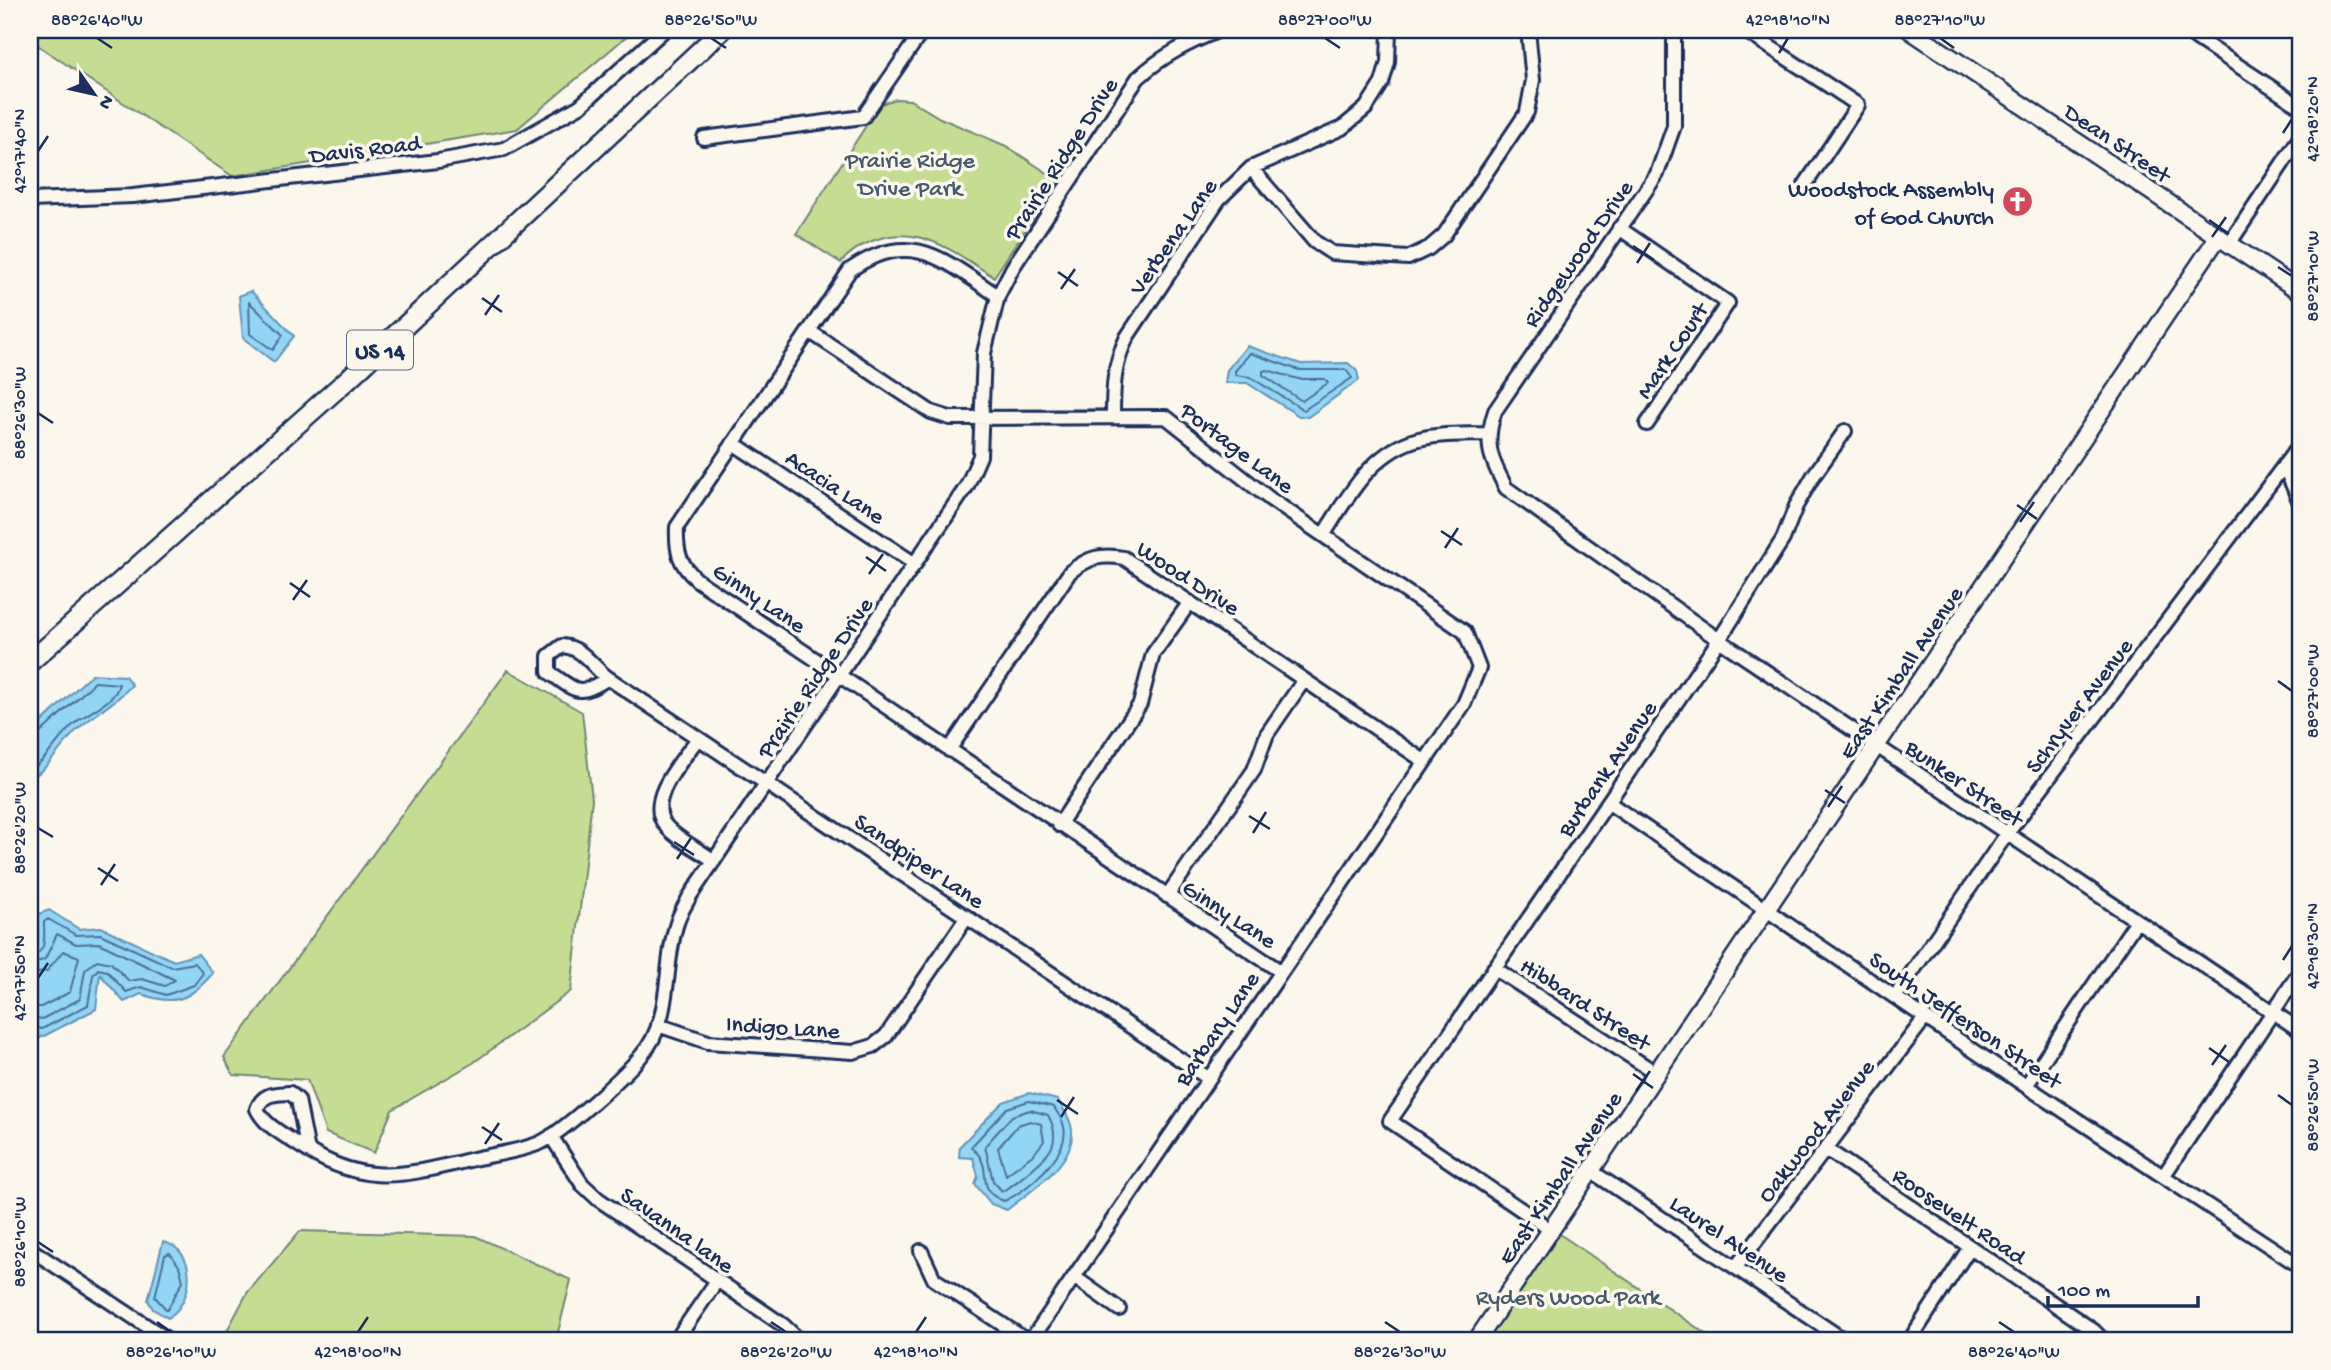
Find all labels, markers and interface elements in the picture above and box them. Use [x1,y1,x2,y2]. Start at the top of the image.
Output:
text: 88°26'40"W [51,11,143,32]
text: 88°26'50"W [665,11,757,32]
text: 88°27'00"W [1278,11,1372,32]
text: 42°18'10"N [1746,11,1830,32]
text: 88°27'10"W [1895,11,1985,32]
north arrow [60,60,130,130]
street label: Prairie Ridge Drive [999,73,1127,247]
text: 42°18'20"N [2304,76,2325,162]
text: N [92,90,118,113]
street label: Dean Street [2056,98,2177,192]
text: 42°17'40"N [11,109,32,193]
street label: Davis Road [306,130,425,173]
park label: Prairie Ridge Drive Park [844,148,976,205]
street label: Verbena Lane [1124,174,1226,303]
street label: Ridgewood Drive [1518,175,1642,334]
place label: Woodstock Assembly of God Church [1788,177,1994,234]
church icon: Woodstock Assembly of God Church [2000,185,2034,219]
text: 88°27'10"W [2304,231,2325,321]
street label: Mark Court [1631,296,1718,406]
road number: US 14 [347,330,413,370]
text: 88°26'30"W [11,367,32,459]
street label: Portage Lane [1172,397,1299,502]
street label: Acacia Lane [779,445,890,533]
street label: Wood Drive [1130,536,1245,624]
street label: Ginny Lane [706,558,811,642]
street label: East Kimball Avenue [1834,581,1972,766]
street label: Prairie Ridge Drive [752,592,882,766]
street label: Schryver Avenue [2021,633,2141,780]
text: 88°27'00"W [2304,644,2325,738]
street label: Burbank Avenue [1552,696,1665,844]
street label: Bunker Street [1898,734,2029,836]
text: 88°26'20"W [11,782,32,874]
street label: Sandpiper Lane [847,809,989,918]
street label: Ginny Lane [1176,875,1281,957]
text: 42°18'30"N [2304,903,2325,989]
text: 42°17'50"N [11,935,32,1021]
street label: South Jefferson Street [1862,947,2068,1098]
street label: Hibbard Street [1513,953,1657,1060]
street label: Barbary Lane [1169,967,1268,1094]
street label: Indigo Lane [725,1011,841,1048]
street label: Oakwood Avenue [1753,1054,1883,1210]
text: 88°26'50"W [2304,1059,2325,1151]
street label: East Kimball Avenue [1493,1086,1631,1271]
street label: Roosevelt Road [1886,1163,2032,1274]
street label: Savanna lane [613,1182,739,1282]
street label: Laurel Avenue [1663,1190,1794,1292]
text: 88°26'10"W [11,1197,32,1287]
scale bar [2048,1265,2198,1309]
text: 100 m [2057,1280,2110,1305]
park label: Ryders Wood Park [1476,1285,1663,1314]
text: 88°26'10"W [126,1343,216,1364]
text: 42°18'00"N [315,1343,401,1364]
text: 88°26'20"W [740,1343,832,1364]
text: 42°18'10"N [874,1343,958,1364]
text: 88°26'30"W [1354,1343,1446,1364]
text: 88°26'40"W [1968,1343,2060,1364]

